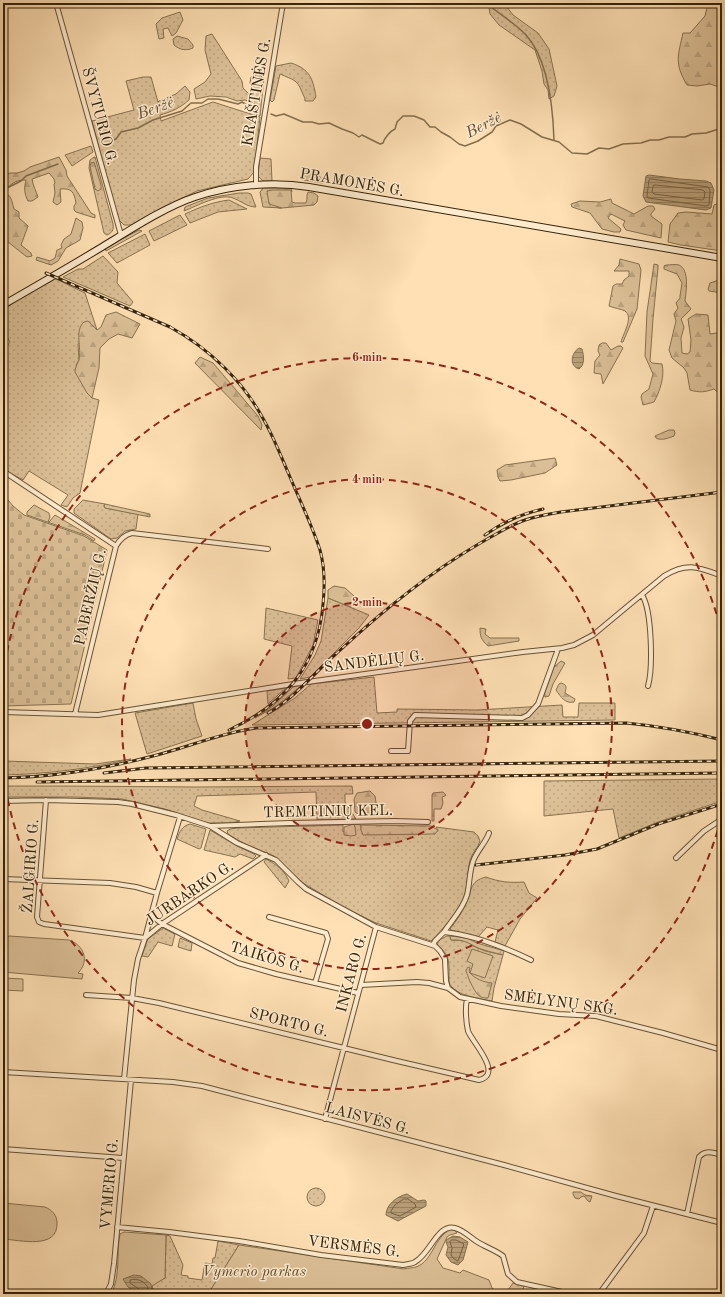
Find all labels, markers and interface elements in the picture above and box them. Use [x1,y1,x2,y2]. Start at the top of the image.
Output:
street label: KRAŠTINĖS G. [238,36,274,148]
street label: ŠVYTURIO G. [78,65,122,167]
water label: Beržė [134,95,177,123]
water label: Beržė [462,110,505,142]
street label: PRAMONĖS G. [298,164,406,200]
text: 6 min [352,352,382,364]
text: 4 min [352,474,382,486]
street label: PABERŽIŲ G. [70,547,110,647]
text: 2 min [352,597,382,609]
street label: SANDĖLIŲ G. [323,646,425,676]
centre of rings [360,717,374,731]
street label: TREMTINIŲ KEL. [263,804,393,821]
street label: ŽALGIRIO G. [18,818,42,914]
street label: JURBARKO G. [143,859,237,929]
street label: INKARO G. [335,932,370,1014]
street label: TAIKOS G. [228,940,305,977]
street label: SMĖLYNŲ SKG. [503,985,619,1019]
street label: SPORTO G. [247,1006,330,1041]
street label: LAISVĖS G. [324,1098,412,1138]
street label: VYMERIO G. [99,1138,122,1231]
street label: VERSMĖS G. [307,1231,401,1261]
park label: Vymerio parkas [202,1265,306,1280]

